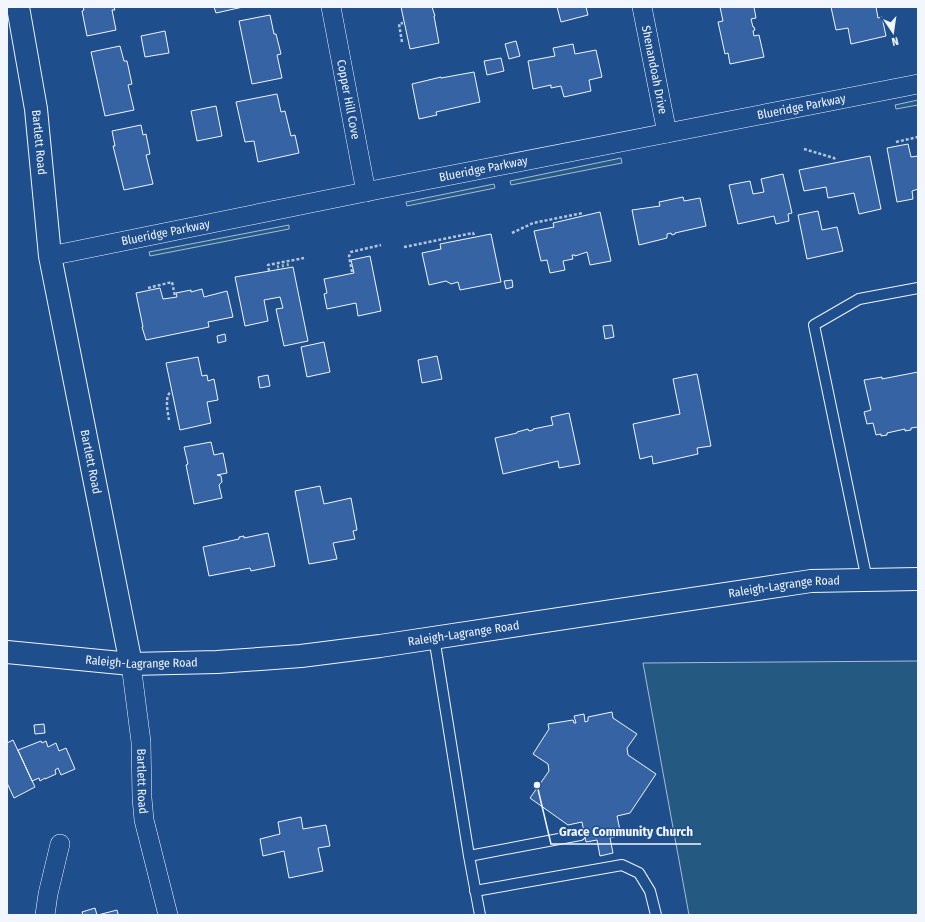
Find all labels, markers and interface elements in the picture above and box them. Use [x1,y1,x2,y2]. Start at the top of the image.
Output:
north arrow [873,12,913,52]
street label: Shenandoah Drive [639,24,670,115]
text: N [890,34,900,48]
street label: Copper Hill Cove [334,58,363,140]
street label: Blueridge Parkway [756,91,847,122]
street label: Bartlett Road [29,109,49,175]
street label: Blueridge Parkway [438,153,529,184]
street label: Blueridge Parkway [120,217,212,248]
street label: Bartlett Road [78,428,104,495]
street label: Raleigh-Lagrange Road [727,573,840,600]
street label: Raleigh-Lagrange Road [407,618,520,649]
street label: Raleigh-Lagrange Road [85,653,198,671]
street label: Bartlett Road [134,749,150,814]
callout: Grace Community Church [551,819,701,844]
text: Grace Community Church [559,824,693,839]

